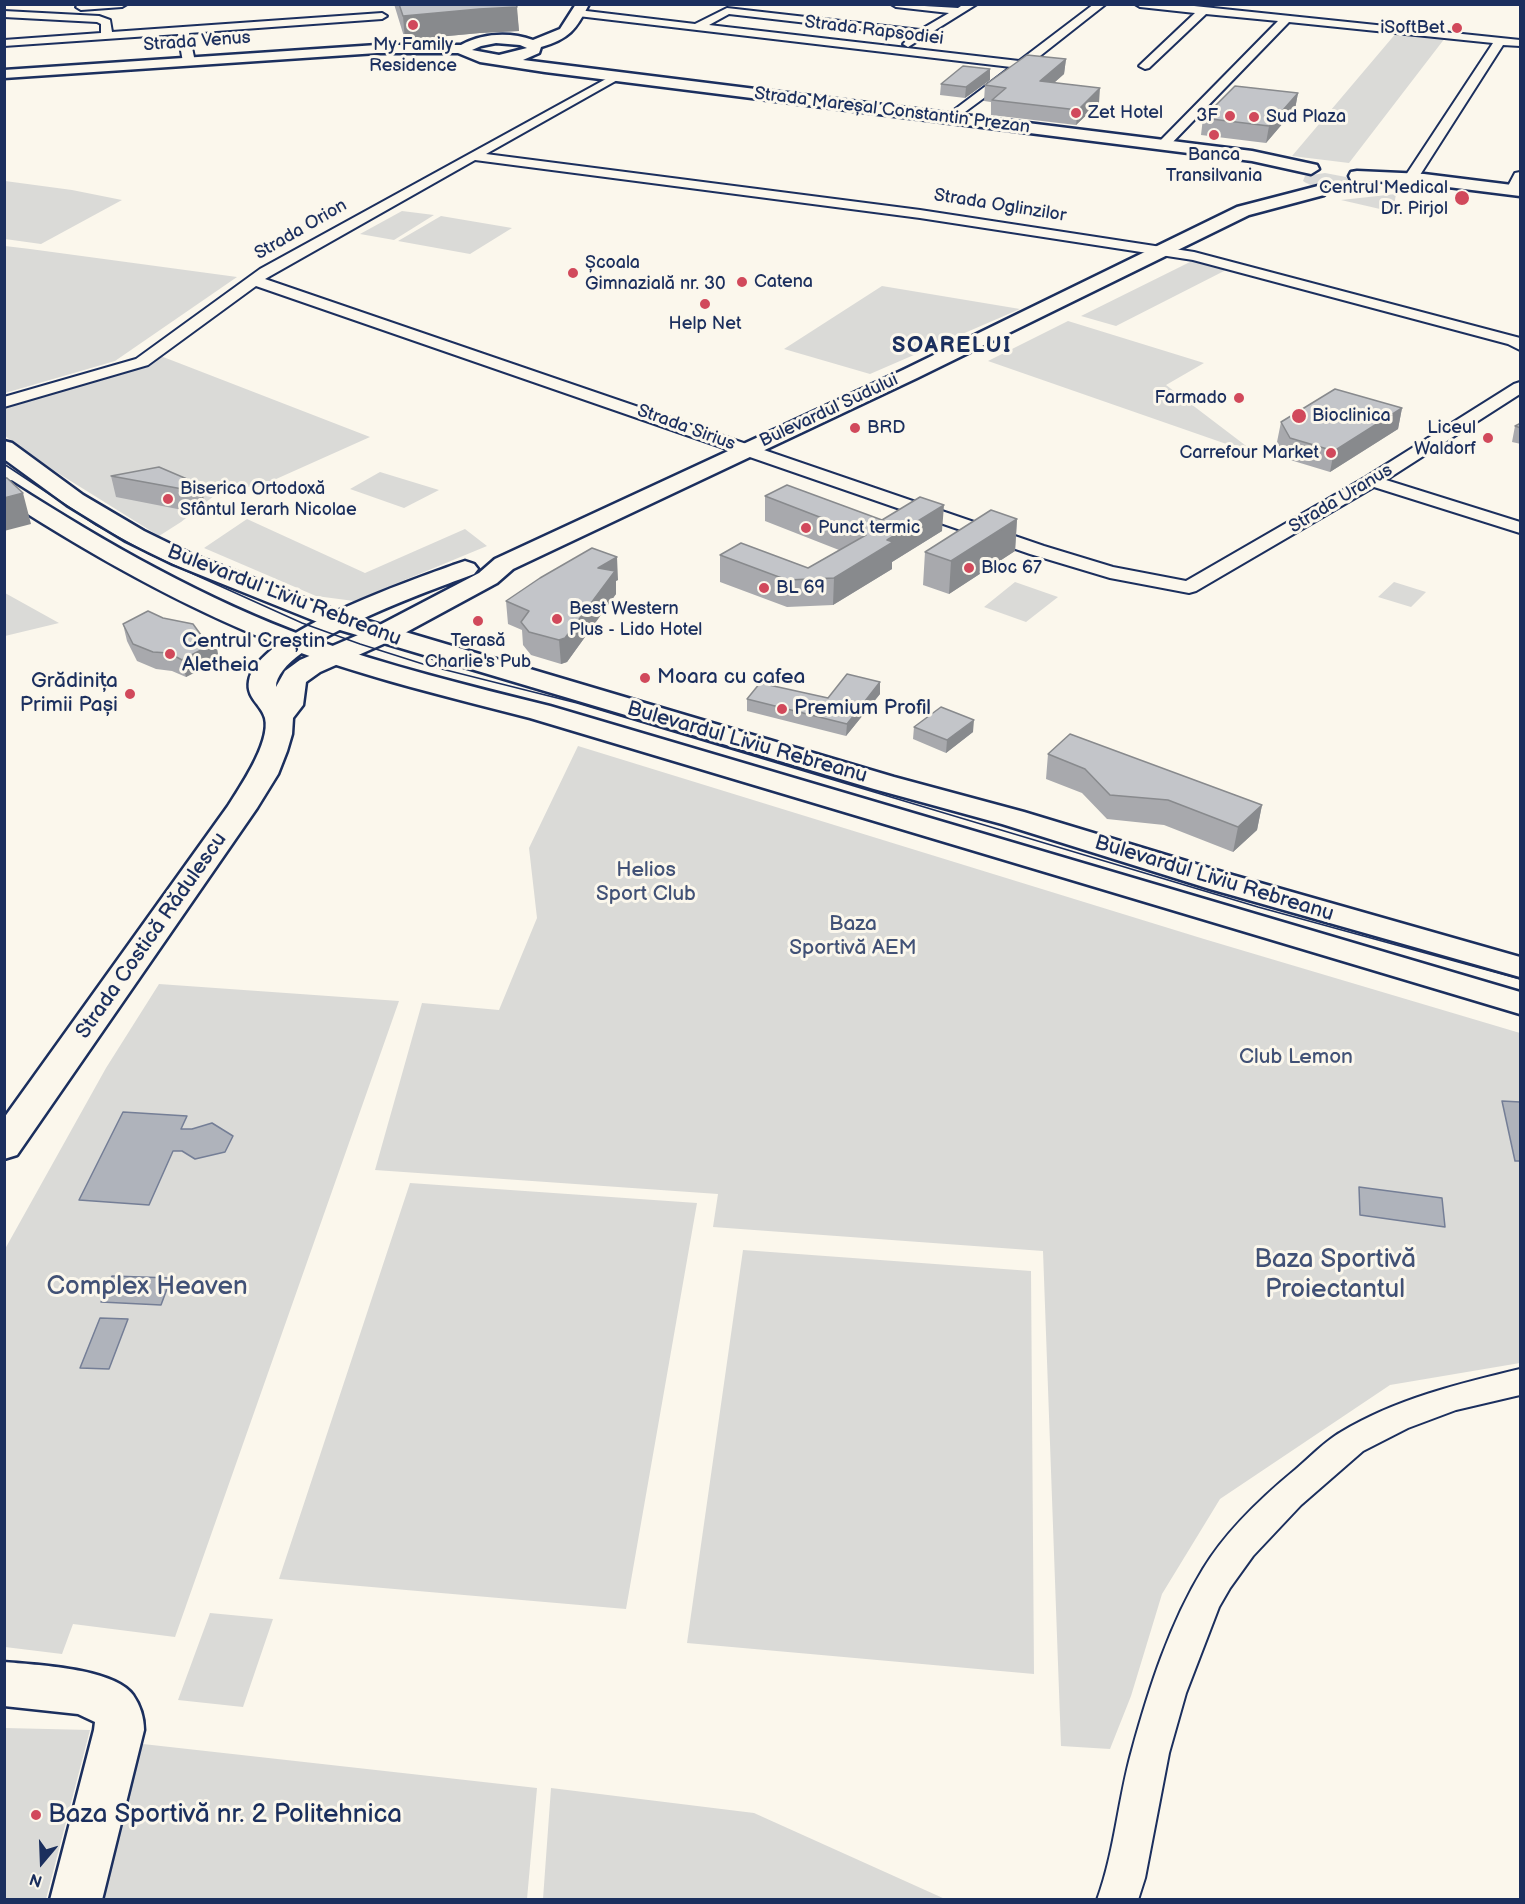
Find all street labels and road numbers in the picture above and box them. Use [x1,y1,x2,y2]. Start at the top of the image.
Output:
street label: Strada Rapsodiei [803,12,945,50]
street label: Strada Venus [143,27,251,57]
street label: Strada Mareșal Constantin Prezan [753,83,1031,139]
street label: Strada Oglinzilor [932,185,1068,227]
street label: Strada Orion [251,195,351,265]
street label: Bulevardul Sudului [756,369,902,453]
street label: Strada Sirius [634,400,738,456]
street label: Strada Uranus [1285,460,1397,538]
street label: Bulevardul Liviu Rebreanu [163,540,405,652]
street label: Bulevardul Liviu Rebreanu [624,697,870,789]
street label: Strada Costică Rădulescu [71,828,233,1044]
street label: Bulevardul Liviu Rebreanu [1091,831,1337,927]

